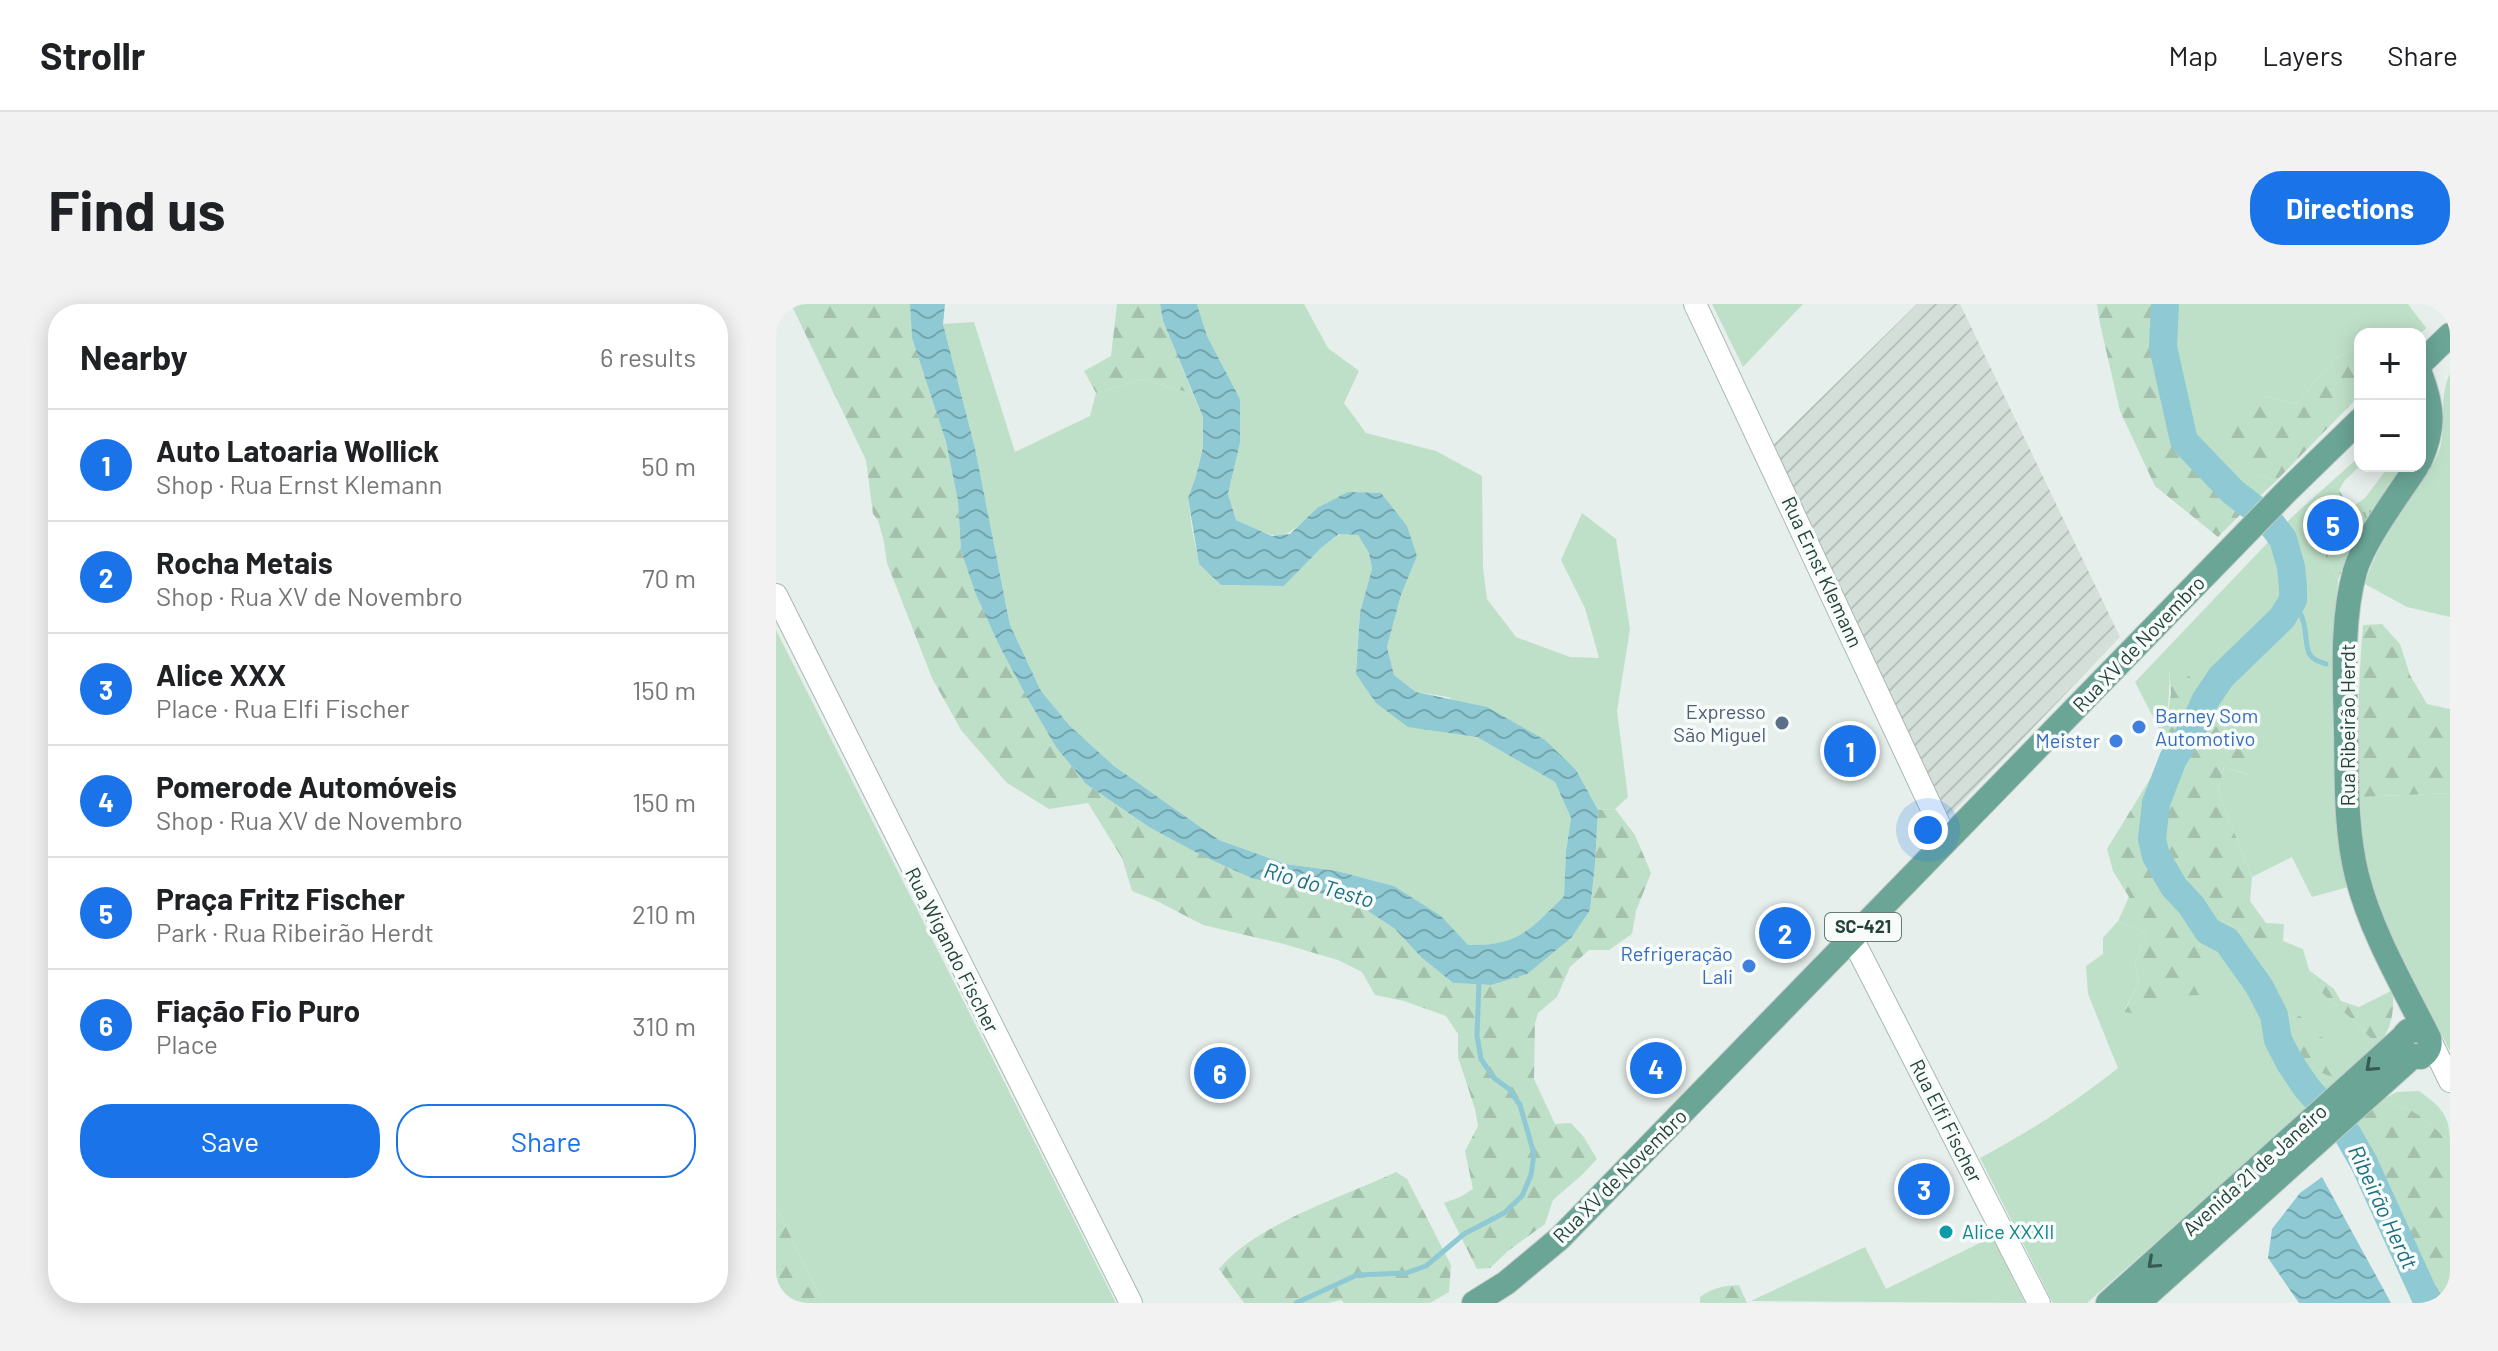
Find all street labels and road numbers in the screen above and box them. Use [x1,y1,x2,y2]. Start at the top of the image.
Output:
street label: Rua Ernst Klemann [1777,492,1868,651]
street label: Rua XV de Novembro [2067,570,2209,716]
street label: Rua Ribeirão Herdt [2335,644,2359,806]
street label: Rua Wigando Fischer [901,863,1005,1036]
road number: SC-421 [1825,913,1901,941]
street label: Rua Elfi Fischer [1906,1055,1988,1186]
street label: Avenida 21 de Janeiro [2177,1098,2331,1240]
street label: Rua XV de Novembro [1547,1103,1691,1247]

